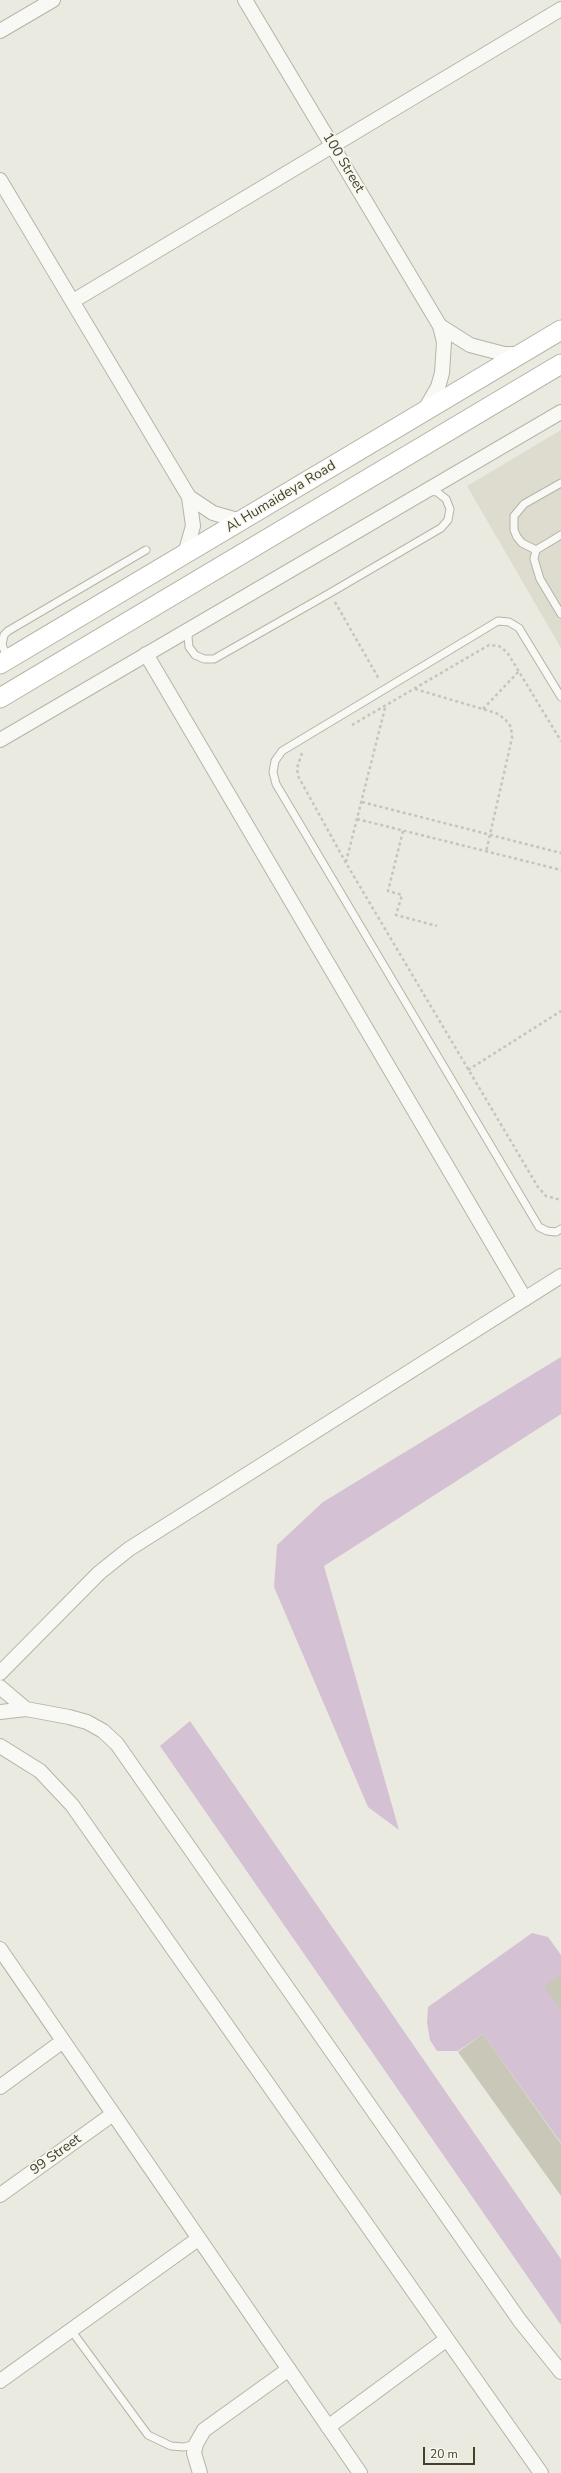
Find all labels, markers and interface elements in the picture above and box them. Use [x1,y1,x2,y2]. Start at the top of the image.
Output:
street label: 100 Street [319,130,367,196]
street label: Al Humaideya Road [223,458,339,536]
street label: 99 Street [27,2131,85,2179]
scale bar [425,2439,477,2465]
text: 20 m [430,2446,458,2462]

